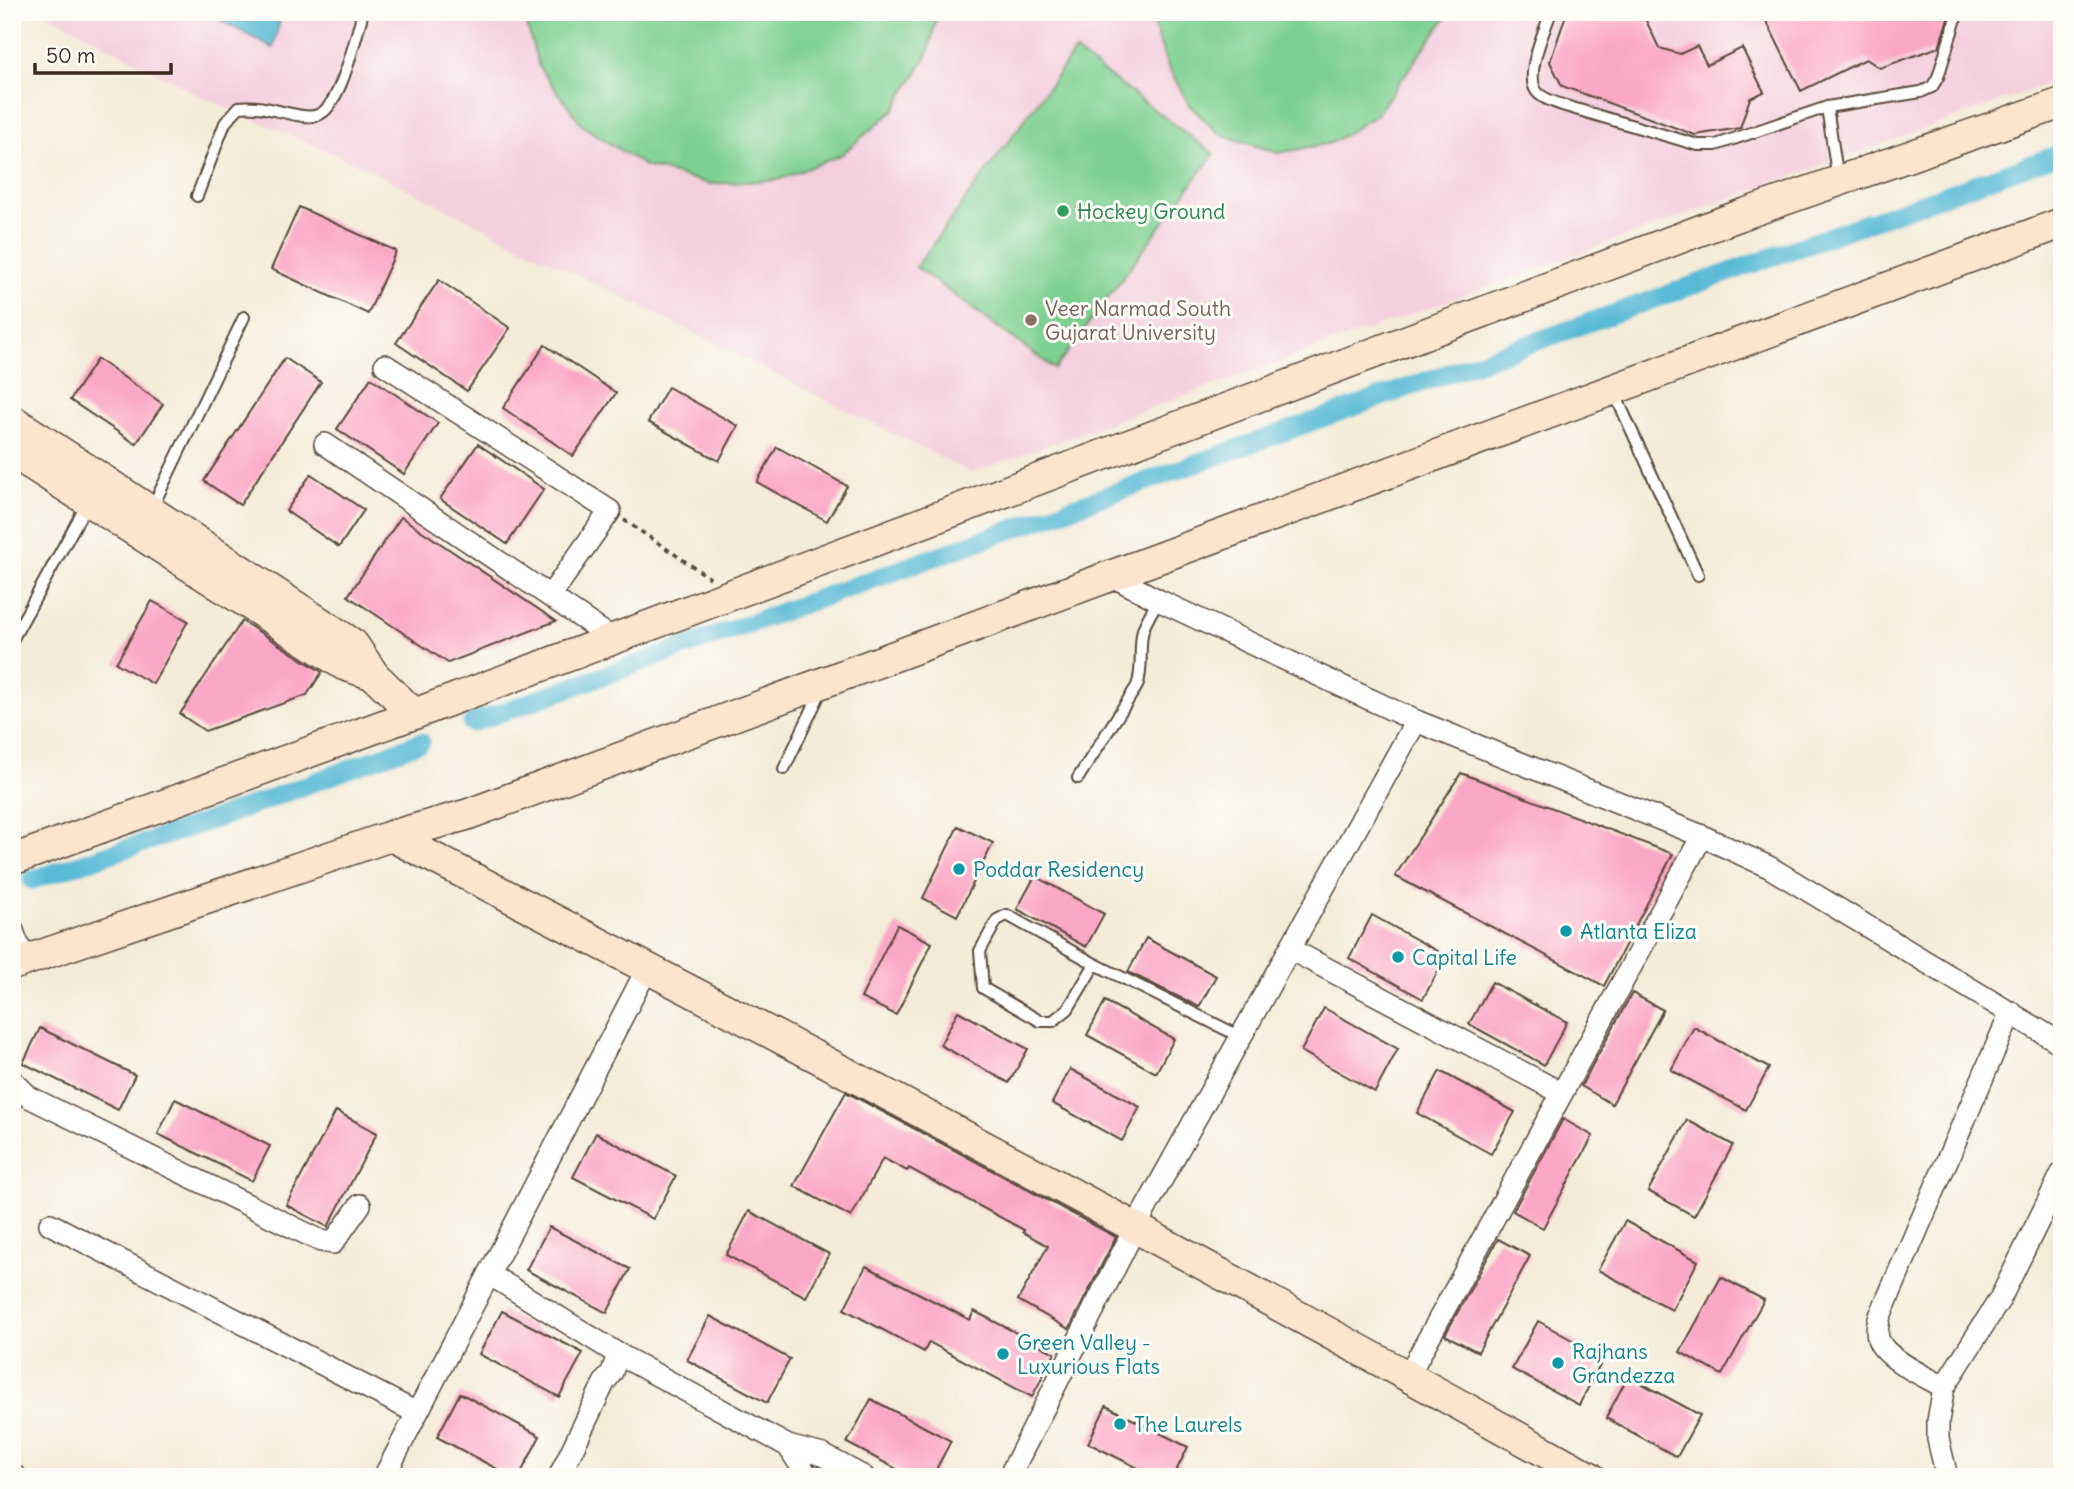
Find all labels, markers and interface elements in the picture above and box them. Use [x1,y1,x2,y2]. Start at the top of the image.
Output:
scale bar [35,32,172,76]
text: 50 m [46,42,95,69]
place label: Hockey Ground [1077,198,1225,225]
marker: Hockey Ground [1055,203,1071,219]
place label: Veer Narmad South Gujarat University [1045,295,1231,346]
marker: Veer Narmad South Gujarat University [1023,312,1039,328]
place label: Poddar Residency [973,856,1144,883]
marker: Poddar Residency [951,861,967,877]
place label: Atlanta Eliza [1580,918,1697,945]
marker: Atlanta Eliza [1558,923,1574,939]
place label: Capital Life [1412,944,1517,971]
marker: Capital Life [1390,949,1406,965]
place label: Green Valley - Luxurious Flats [1017,1329,1160,1380]
place label: Rajhans Grandezza [1572,1338,1675,1389]
marker: Green Valley - Luxurious Flats [995,1346,1011,1362]
marker: Rajhans Grandezza [1550,1355,1566,1371]
place label: The Laurels [1134,1411,1242,1438]
marker: The Laurels [1112,1416,1128,1432]

